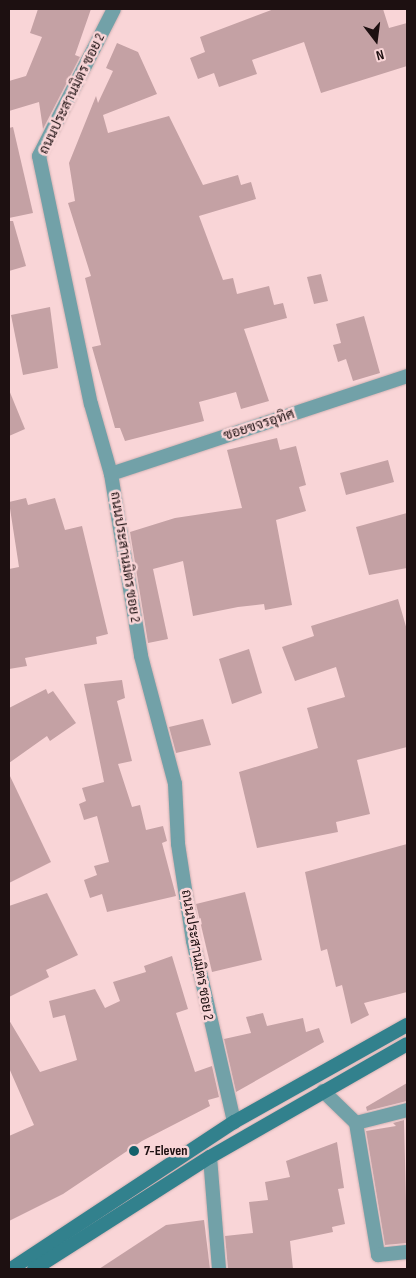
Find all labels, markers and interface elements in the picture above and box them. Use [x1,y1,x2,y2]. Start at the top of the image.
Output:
north arrow [351,15,401,65]
street label: ถนนประสานมิตร ซอย 2 [35,31,109,157]
text: N [374,46,386,64]
street label: ซอยขจรอุทิศ [221,406,297,444]
street label: ถนนประสานมิตร ซอย 2 [106,490,144,624]
street label: ถนนประสานมิตร ซอย 2 [177,888,217,1022]
place label: 7-Eleven [144,1143,187,1159]
marker: 7-Eleven [128,1145,140,1157]

